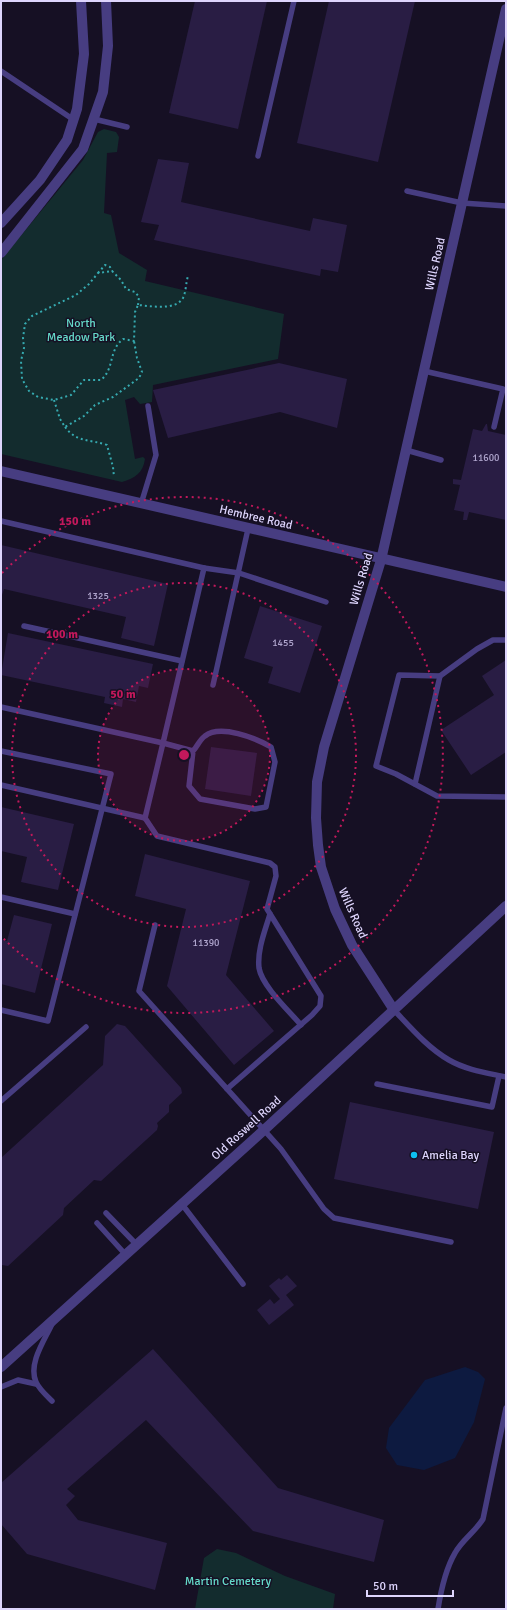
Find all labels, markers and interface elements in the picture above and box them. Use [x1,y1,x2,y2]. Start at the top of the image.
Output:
street label: Wills Road [422,236,449,292]
park label: North Meadow Park [47,316,115,345]
house number: 11600 [472,452,500,464]
street label: Hembree Road [218,502,294,533]
text: 150 m [59,514,91,529]
street label: Wills Road [346,551,377,607]
house number: 1325 [87,590,109,602]
text: 100 m [46,627,78,642]
house number: 1455 [272,637,294,649]
text: 50 m [110,687,136,702]
centre of rings [177,748,191,762]
street label: Wills Road [335,886,370,941]
house number: 11390 [192,937,220,949]
street label: Old Roswell Road [208,1093,284,1164]
place label: Amelia Bay [422,1148,480,1163]
marker: Amelia Bay [409,1150,419,1160]
scale bar [367,1572,453,1598]
park label: Martin Cemetery [185,1574,272,1589]
text: 50 m [373,1579,398,1594]

